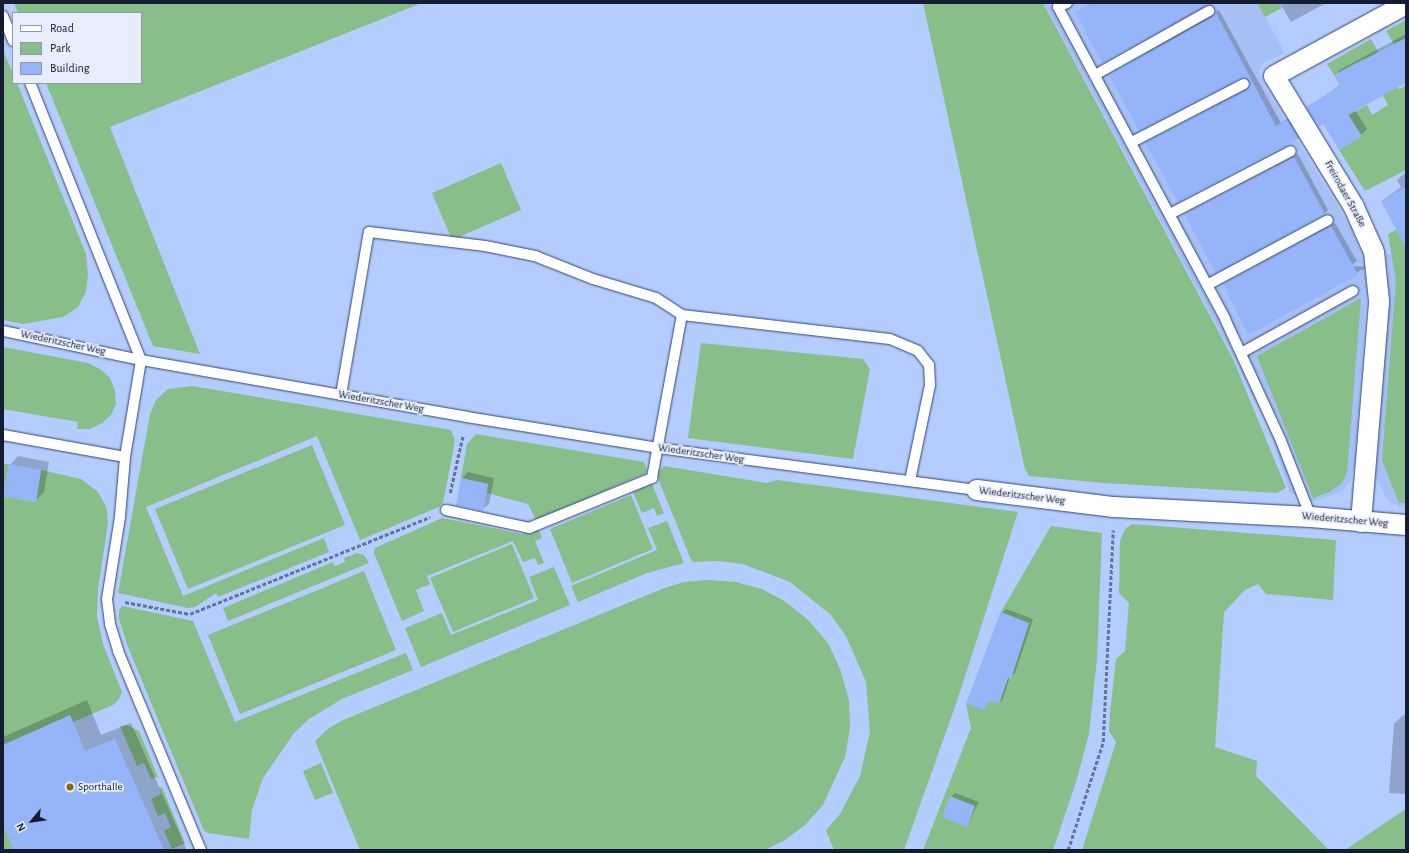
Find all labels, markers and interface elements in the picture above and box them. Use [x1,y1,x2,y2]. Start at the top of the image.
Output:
legend [12,12,142,84]
text: Road [50,22,74,34]
text: Park [50,42,71,54]
text: Building [50,62,90,74]
street label: Freirodaer Straße [1321,158,1369,230]
street label: Wiederitzscher Weg [19,328,107,358]
street label: Wiederitzscher Weg [337,388,425,416]
street label: Wiederitzscher Weg [657,441,745,467]
street label: Wiederitzscher Weg [978,484,1066,508]
street label: Wiederitzscher Weg [1301,510,1389,530]
place label: Sporthalle [78,780,122,794]
marker: Sporthalle [65,782,75,792]
north arrow [12,801,52,841]
text: N [14,821,28,833]

